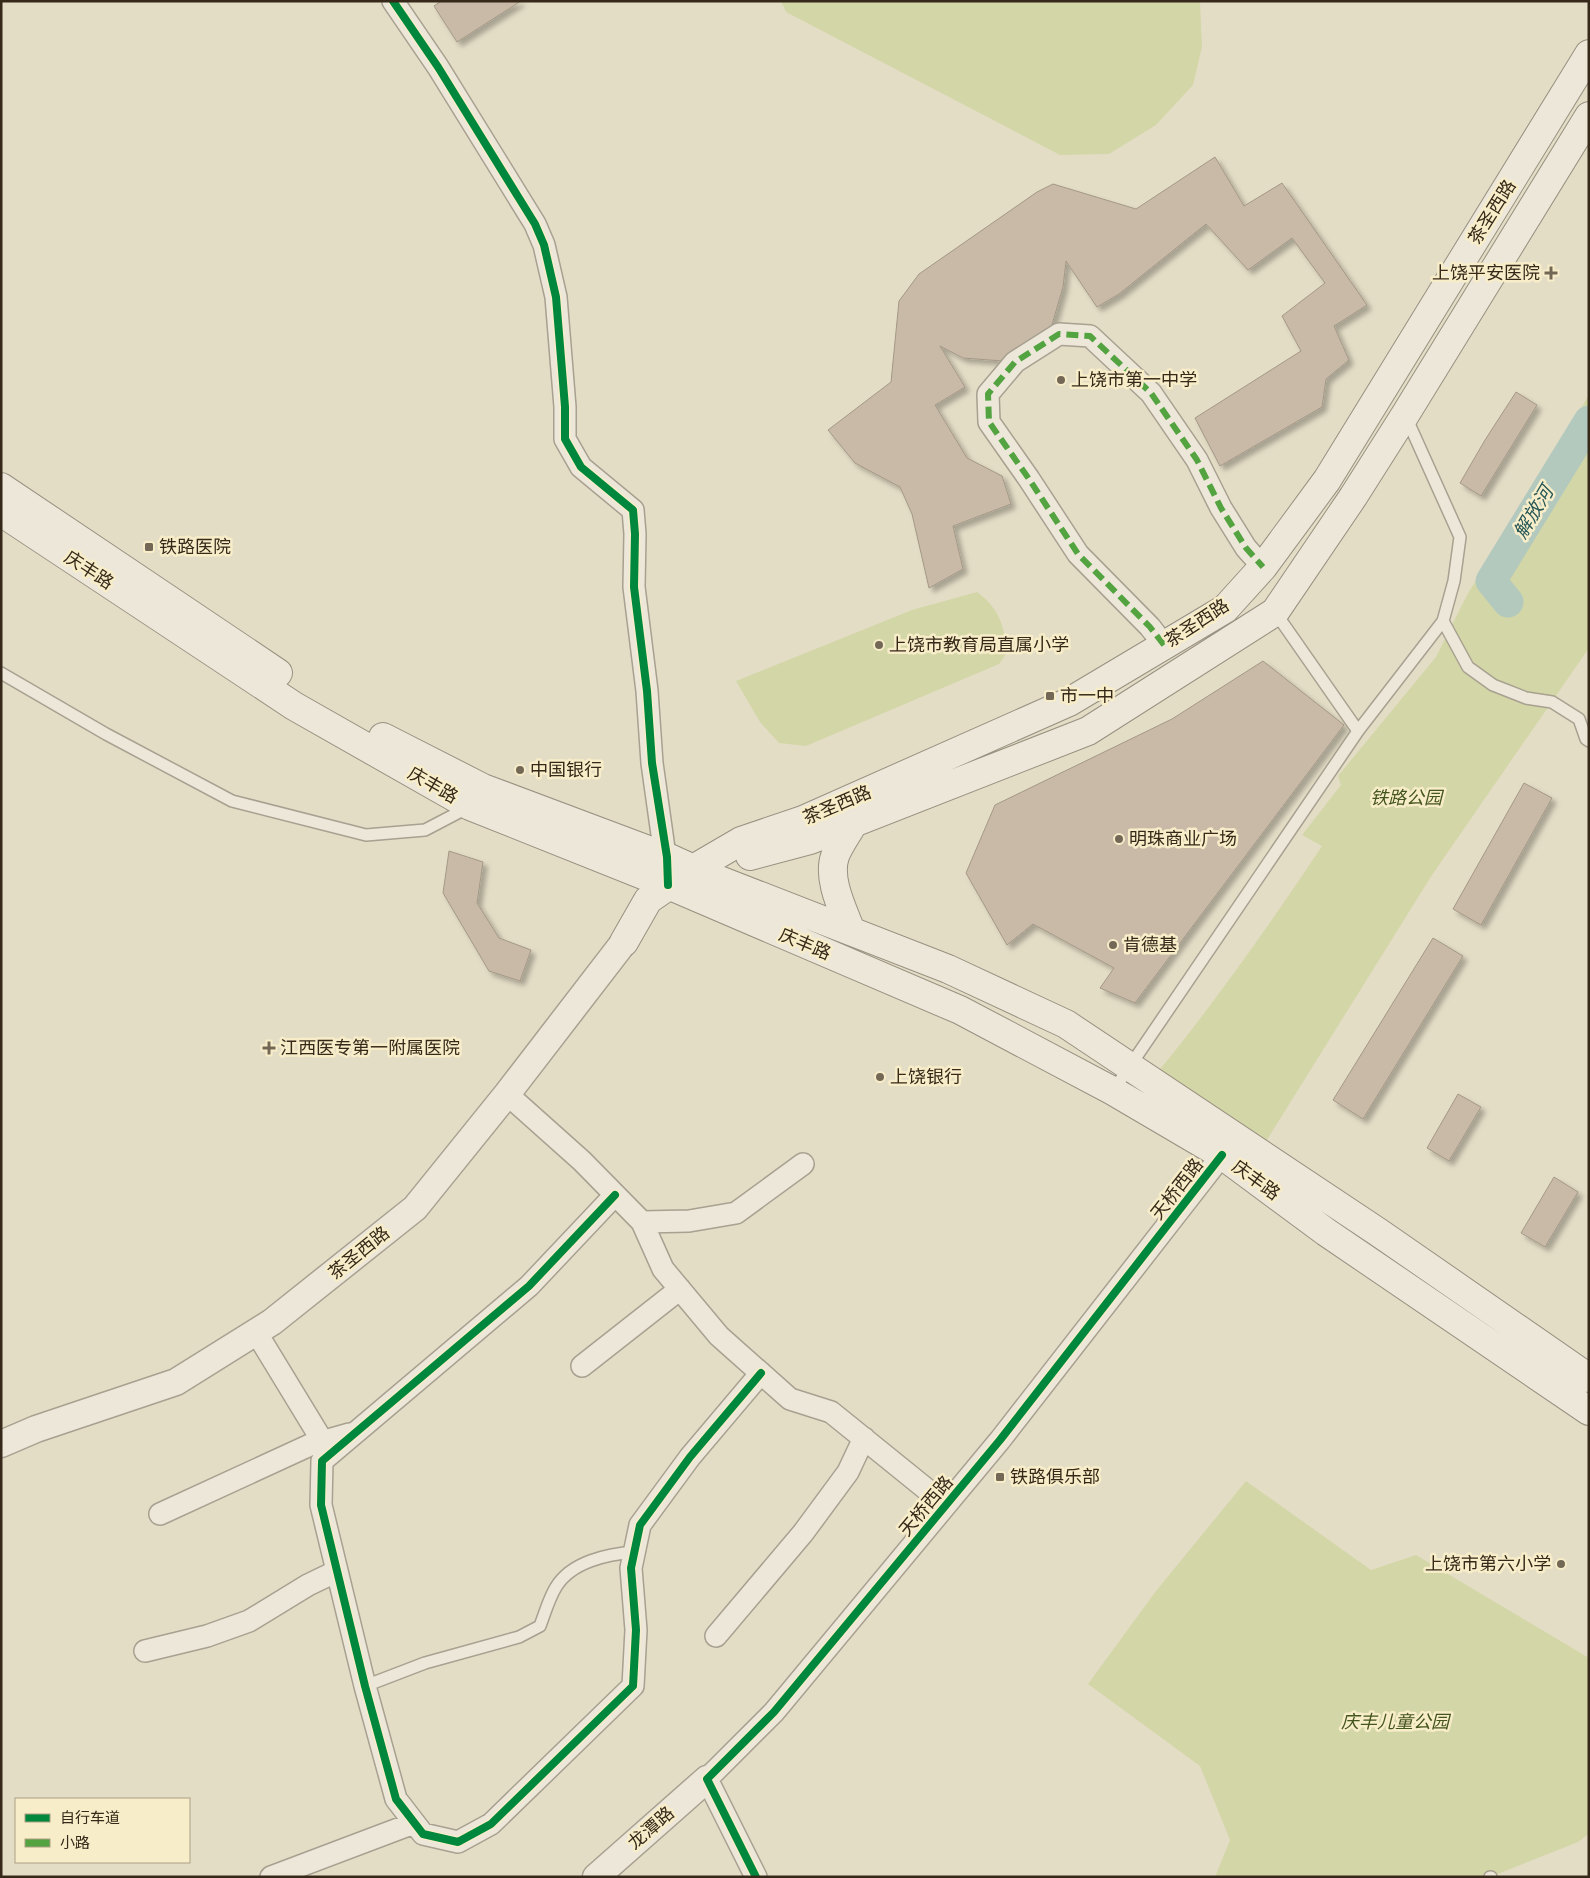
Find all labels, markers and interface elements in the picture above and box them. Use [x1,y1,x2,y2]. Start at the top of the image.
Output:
street label: 茶圣西路 [1464,176,1520,248]
place label: 上饶平安医院 [1432,263,1540,283]
marker: 上饶平安医院 [1544,266,1558,280]
place label: 上饶市第一中学 [1071,370,1197,390]
marker: 上饶市第一中学 [1055,374,1067,386]
water label: 解放河 [1510,479,1559,542]
place label: 铁路医院 [159,537,231,557]
marker: 铁路医院 [143,541,155,553]
street label: 庆丰路 [61,547,117,593]
street label: 茶圣西路 [1161,595,1233,651]
place label: 上饶市教育局直属小学 [889,635,1069,655]
marker: 上饶市教育局直属小学 [873,639,885,651]
place label: 市一中 [1060,686,1114,706]
marker: 市一中 [1044,690,1056,702]
place label: 中国银行 [530,760,602,780]
street label: 庆丰路 [405,763,461,807]
marker: 中国银行 [514,764,526,776]
street label: 茶圣西路 [800,782,874,828]
park label: 铁路公园 [1370,788,1445,808]
place label: 明珠商业广场 [1129,829,1237,849]
marker: 明珠商业广场 [1113,833,1125,845]
street label: 庆丰路 [776,924,834,964]
place label: 肯德基 [1123,935,1177,955]
marker: 肯德基 [1107,939,1119,951]
place label: 江西医专第一附属医院 [280,1038,460,1058]
marker: 江西医专第一附属医院 [262,1041,276,1055]
place label: 上饶银行 [890,1067,962,1087]
marker: 上饶银行 [874,1071,886,1083]
street label: 天桥西路 [1147,1154,1207,1224]
street label: 庆丰路 [1228,1156,1284,1204]
street label: 茶圣西路 [325,1223,393,1283]
place label: 铁路俱乐部 [1010,1467,1100,1487]
marker: 铁路俱乐部 [994,1471,1006,1483]
street label: 天桥西路 [895,1472,957,1540]
place label: 上饶市第六小学 [1425,1554,1551,1574]
marker: 上饶市第六小学 [1555,1558,1567,1570]
park label: 庆丰儿童公园 [1341,1712,1452,1732]
legend [15,1798,190,1863]
street label: 龙潭路 [624,1803,678,1853]
text: 自行车道 [60,1810,120,1826]
text: 小路 [60,1835,90,1851]

